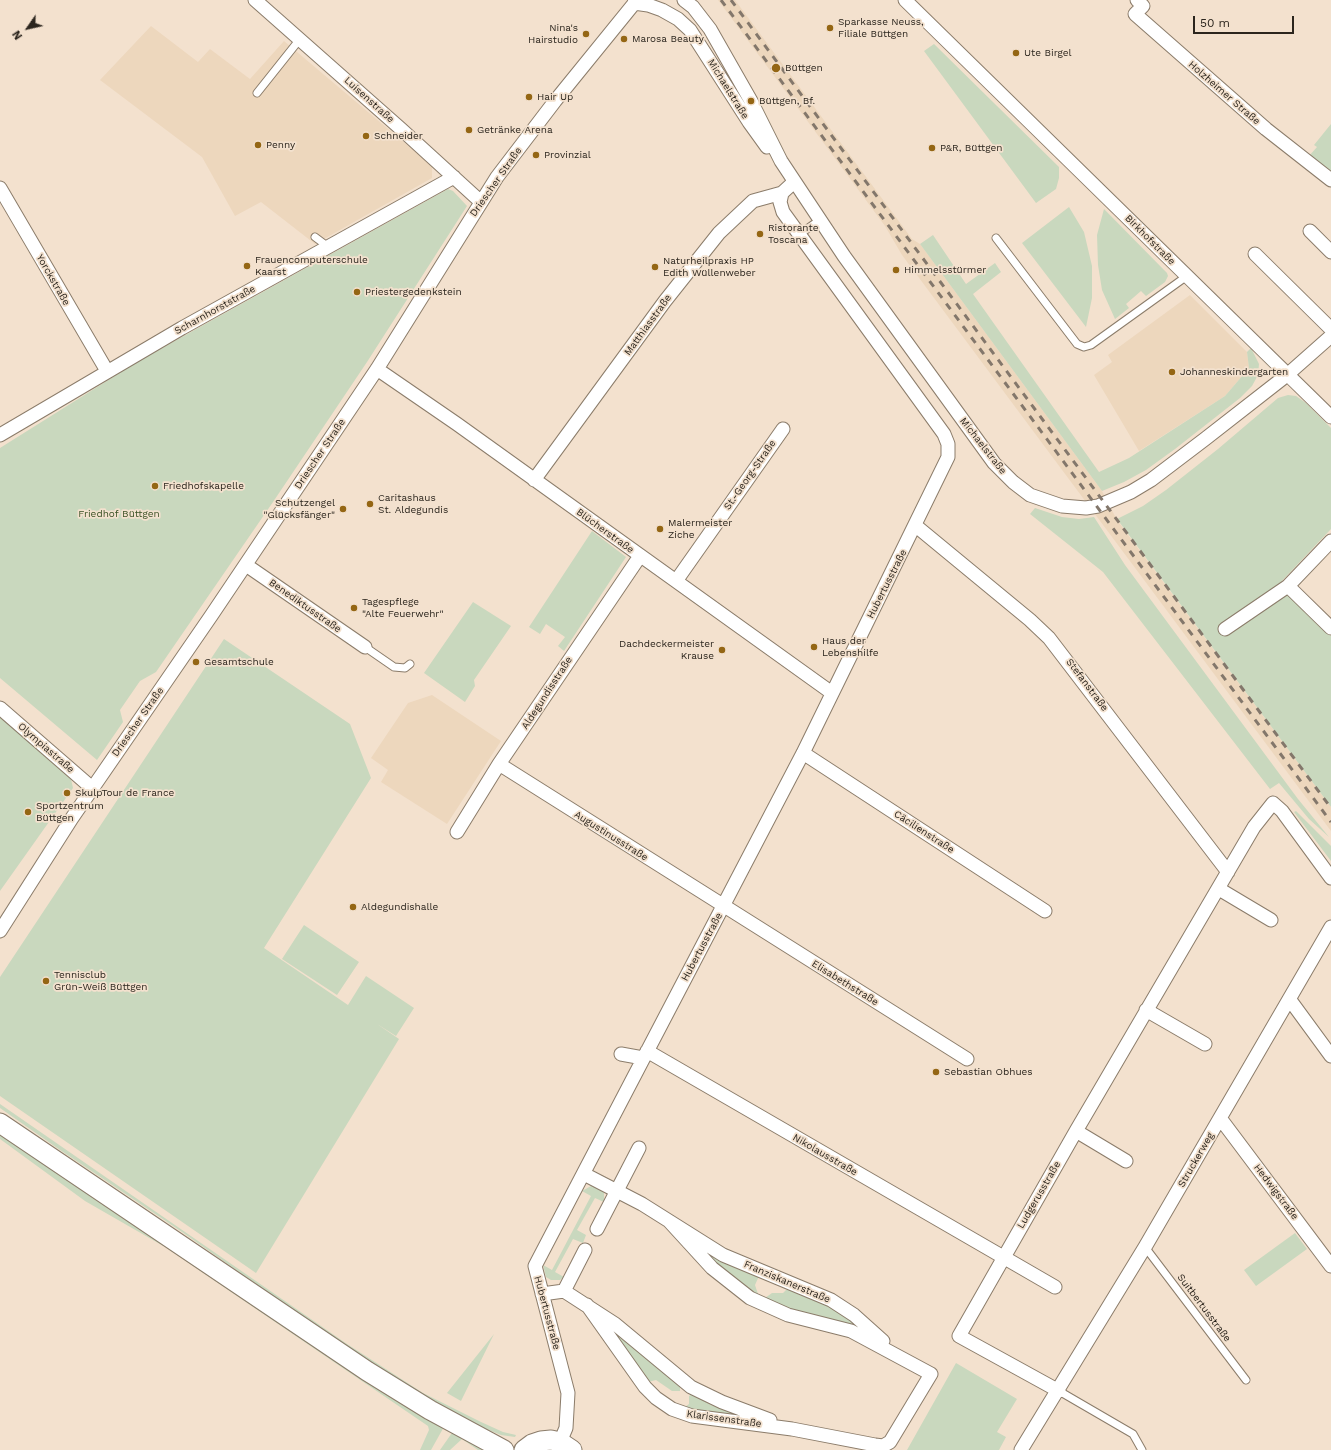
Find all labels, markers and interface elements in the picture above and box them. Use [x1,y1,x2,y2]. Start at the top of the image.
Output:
north arrow [8,8,48,48]
scale bar [1195,8,1296,34]
place label: Sparkasse Neuss, Filiale Büttgen [838,16,924,40]
text: 50 m [1200,16,1230,30]
place label: Nina's Hairstudio [528,22,578,46]
marker: Sparkasse Neuss, Filiale Büttgen [825,23,835,33]
text: N [10,28,25,42]
marker: Nina's Hairstudio [581,29,591,39]
place label: Marosa Beauty [632,33,704,45]
marker: Marosa Beauty [619,34,629,44]
place label: Ute Birgel [1024,47,1072,59]
marker: Ute Birgel [1011,48,1021,58]
street label: Michaelstraße [705,57,751,121]
street label: Holzheimer Straße [1186,59,1262,127]
marker: Büttgen [770,62,782,74]
place label: Büttgen [785,62,823,74]
street label: Luisenstraße [342,74,396,126]
place label: Hair Up [537,91,573,103]
marker: Hair Up [524,92,534,102]
place label: Büttgen, Bf. [759,95,815,107]
marker: Büttgen, Bf. [746,96,756,106]
place label: Getränke Arena [477,124,553,136]
marker: Getränke Arena [464,125,474,135]
place label: Schneider [374,130,423,142]
marker: Schneider [361,131,371,141]
place label: Penny [266,139,295,151]
marker: Penny [253,140,263,150]
place label: P&R, Büttgen [940,142,1003,154]
marker: P&R, Büttgen [927,143,937,153]
street label: Driescher Straße [468,145,524,219]
place label: Provinzial [544,149,591,161]
marker: Provinzial [531,150,541,160]
street label: Birkhofstraße [1122,212,1178,268]
place label: Ristorante Toscana [768,222,818,246]
marker: Ristorante Toscana [755,229,765,239]
street label: Yorckstraße [34,252,72,308]
place label: Frauencomputerschule Kaarst [255,254,368,278]
place label: Naturheilpraxis HP Edith Wüllenweber [663,255,756,278]
marker: Frauencomputerschule Kaarst [242,261,252,271]
marker: Naturheilpraxis HP Edith Wüllenweber [650,262,660,272]
place label: Himmelsstürmer [904,264,986,276]
marker: Himmelsstürmer [891,265,901,275]
street label: Scharnhorststraße [172,283,258,337]
place label: Priestergedenkstein [365,286,462,298]
marker: Priestergedenkstein [352,287,362,297]
street label: Matthiasstraße [622,292,674,358]
place label: Johanneskindergarten [1180,366,1288,378]
marker: Johanneskindergarten [1167,367,1177,377]
street label: Michaelstraße [957,415,1009,477]
street label: Driescher Straße [292,417,348,491]
street label: St.-Georg-Straße [721,438,779,512]
place label: Friedhofskapelle [163,480,244,492]
marker: Friedhofskapelle [150,481,160,491]
place label: Caritashaus St. Aldegundis [378,492,448,516]
place label: Schutzengel "Glücksfänger" [263,497,335,520]
marker: Caritashaus St. Aldegundis [365,499,375,509]
marker: Schutzengel "Glücksfänger" [338,504,348,514]
street label: Blücherstraße [574,506,636,556]
park label: Friedhof Büttgen [78,508,160,520]
place label: Malermeister Ziche [668,517,732,540]
marker: Malermeister Ziche [655,524,665,534]
street label: Hubertusstraße [864,547,910,621]
street label: Benediktusstraße [267,577,343,635]
place label: Tagespflege "Alte Feuerwehr" [362,596,443,620]
marker: Tagespflege "Alte Feuerwehr" [349,603,359,613]
place label: Haus der Lebenshilfe [822,635,879,658]
place label: Dachdeckermeister Krause [619,638,714,662]
marker: Haus der Lebenshilfe [809,642,819,652]
marker: Dachdeckermeister Krause [717,645,727,655]
street label: Aldegundisstraße [519,654,575,732]
place label: Gesamtschule [204,656,274,668]
street label: Stefanstraße [1063,656,1111,714]
marker: Gesamtschule [191,657,201,667]
street label: Driescher Straße [110,685,166,759]
street label: Olympiastraße [15,720,77,776]
place label: SkulpTour de France [75,787,174,799]
marker: SkulpTour de France [62,788,72,798]
place label: Sportzentrum Büttgen [36,800,104,824]
marker: Sportzentrum Büttgen [23,807,33,817]
street label: Augustinusstraße [572,808,650,864]
street label: Cäcilienstraße [892,808,956,856]
place label: Aldegundishalle [361,901,438,913]
marker: Aldegundishalle [348,902,358,912]
street label: Hubertusstraße [679,911,725,983]
street label: Elisabethstraße [809,958,881,1008]
place label: Tennisclub Grün-Weiß Büttgen [54,969,147,992]
marker: Tennisclub Grün-Weiß Büttgen [41,976,51,986]
place label: Sebastian Obhues [944,1066,1033,1078]
marker: Sebastian Obhues [931,1067,941,1077]
street label: Struckerweg [1176,1131,1216,1189]
street label: Nikolausstraße [791,1132,859,1178]
street label: Ludgerusstraße [1015,1159,1063,1231]
street label: Hedwigstraße [1251,1162,1301,1222]
street label: Franziskanerstraße [742,1258,832,1306]
street label: Suitbertusstraße [1175,1272,1233,1344]
street label: Hubertusstraße [531,1275,563,1351]
street label: Klarissenstraße [686,1408,762,1430]

